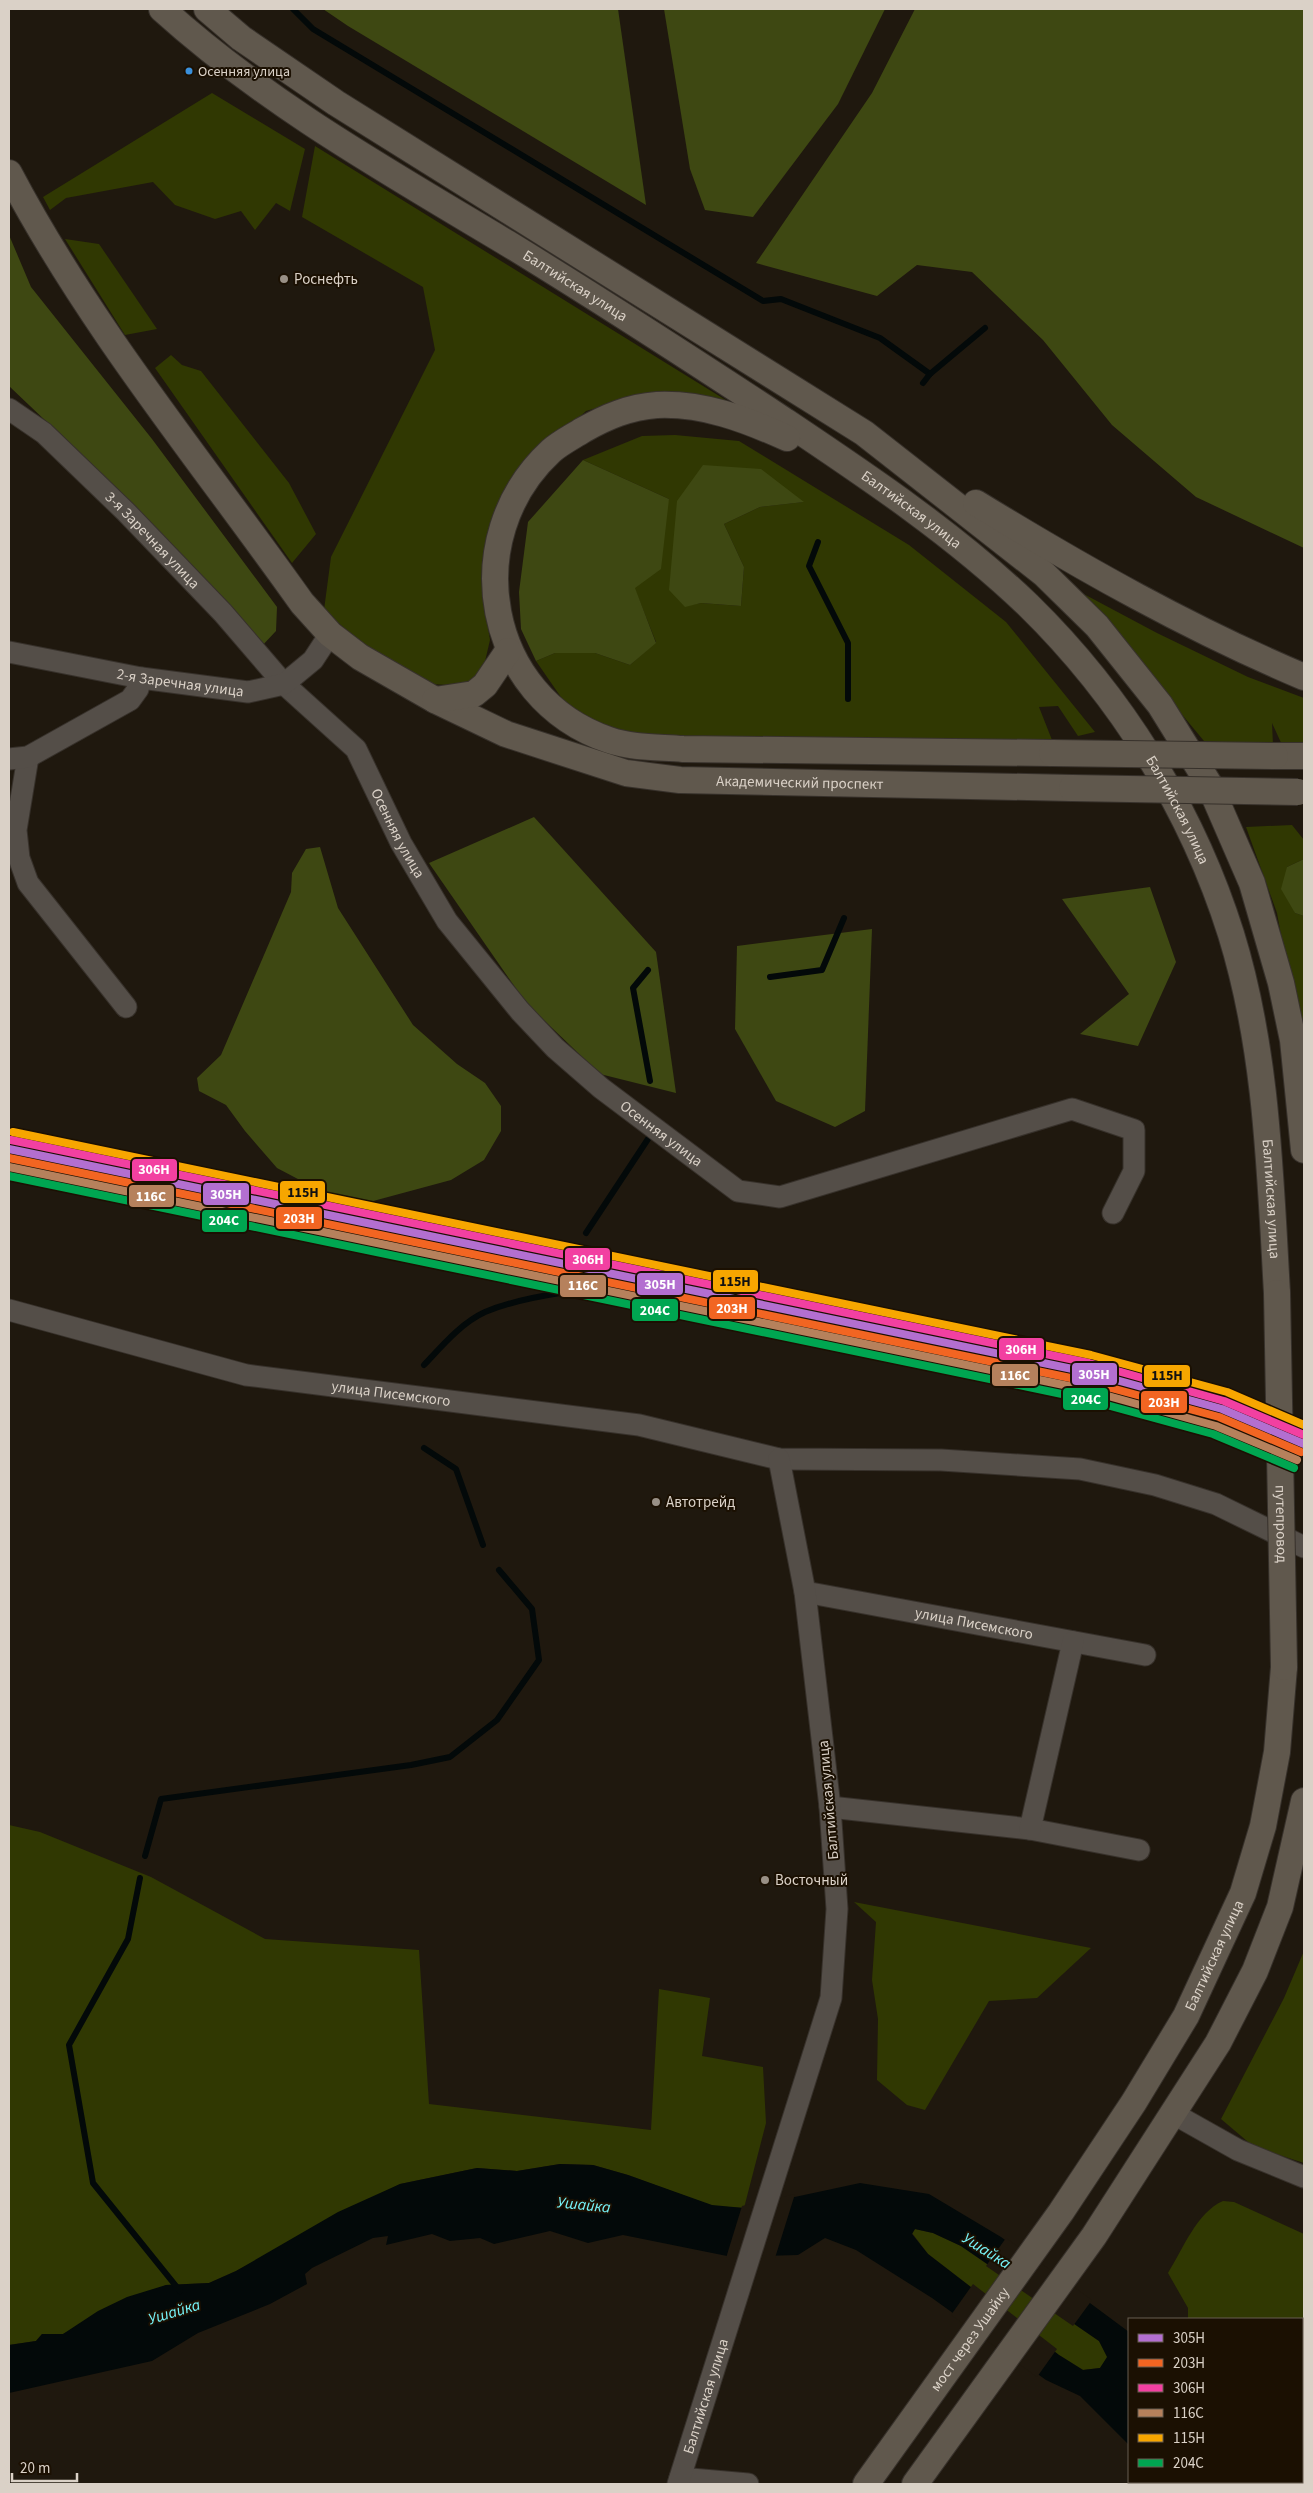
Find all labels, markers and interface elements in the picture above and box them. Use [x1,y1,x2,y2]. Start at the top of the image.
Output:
place label: Осенняя улица [198,62,290,82]
marker: Осенняя улица [184,66,194,76]
street label: Балтийская улица [519,245,631,327]
place label: Роснефть [294,269,358,290]
marker: Роснефть [278,273,290,285]
street label: Балтийская улица [857,466,966,554]
street label: 3-я Заречная улица [100,487,204,594]
street label: 2-я Заречная улица [115,663,245,702]
street label: Балтийская улица [1140,752,1214,868]
street label: Академический проспект [716,771,884,795]
street label: Осенняя улица [365,785,430,882]
street label: Осенняя улица [615,1096,707,1172]
street label: Балтийская улица [1256,1138,1285,1259]
line badge: 306Н [131,1158,178,1182]
text: 306Н [138,1160,170,1180]
line badge: 115Н [279,1180,326,1204]
line badge: 305Н [202,1182,250,1206]
text: 115Н [287,1183,319,1203]
line badge: 116С [128,1184,175,1208]
text: 305Н [210,1185,242,1205]
text: 116С [136,1187,166,1207]
line badge: 203Н [275,1206,323,1230]
line badge: 204С [201,1209,248,1233]
text: 203Н [283,1209,315,1229]
text: 204С [209,1211,239,1231]
line badge: 306Н [564,1247,611,1271]
text: 306Н [572,1250,604,1270]
line badge: 115Н [712,1269,759,1293]
line badge: 305Н [636,1272,684,1296]
text: 115Н [719,1272,751,1292]
line badge: 116С [559,1274,607,1298]
text: 305Н [644,1275,676,1295]
text: 116С [568,1276,598,1296]
line badge: 203Н [708,1296,756,1320]
line badge: 204С [631,1298,679,1322]
text: 203Н [716,1299,748,1319]
text: 204С [640,1301,670,1321]
line badge: 306Н [998,1337,1045,1361]
text: 306Н [1005,1340,1037,1360]
line badge: 305Н [1071,1362,1118,1386]
line badge: 116С [991,1363,1039,1387]
line badge: 115Н [1143,1364,1191,1388]
text: 305Н [1078,1365,1110,1385]
text: 116С [1000,1366,1030,1386]
text: 115Н [1151,1366,1183,1386]
street label: улица Писемского [330,1376,452,1412]
line badge: 204С [1062,1387,1109,1411]
text: 204С [1071,1390,1101,1410]
line badge: 203Н [1140,1390,1188,1414]
text: 203Н [1148,1393,1180,1413]
street label: путепровод [1270,1485,1292,1563]
place label: Автотрейд [666,1492,735,1513]
marker: Автотрейд [650,1496,662,1508]
street label: улица Писемского [913,1603,1035,1645]
street label: Балтийская улица [813,1739,844,1861]
place label: Восточный [775,1870,848,1891]
marker: Восточный [759,1874,771,1886]
street label: Балтийская улица [1180,1897,1249,2014]
water label: Ушайка [556,2191,612,2219]
water label: Ушайка [958,2227,1015,2275]
street label: мост через Ушайку [926,2283,1015,2396]
water label: Ушайка [146,2294,203,2330]
legend [1128,2318,1303,2483]
text: 305Н [1173,2328,1205,2349]
street label: Балтийская улица [678,2336,734,2457]
text: 203Н [1173,2353,1205,2374]
text: 306Н [1173,2378,1205,2399]
text: 116С [1173,2403,1204,2424]
text: 115Н [1173,2428,1205,2449]
scale bar [12,2450,78,2482]
text: 204С [1173,2453,1204,2474]
text: 20 m [20,2458,50,2479]

